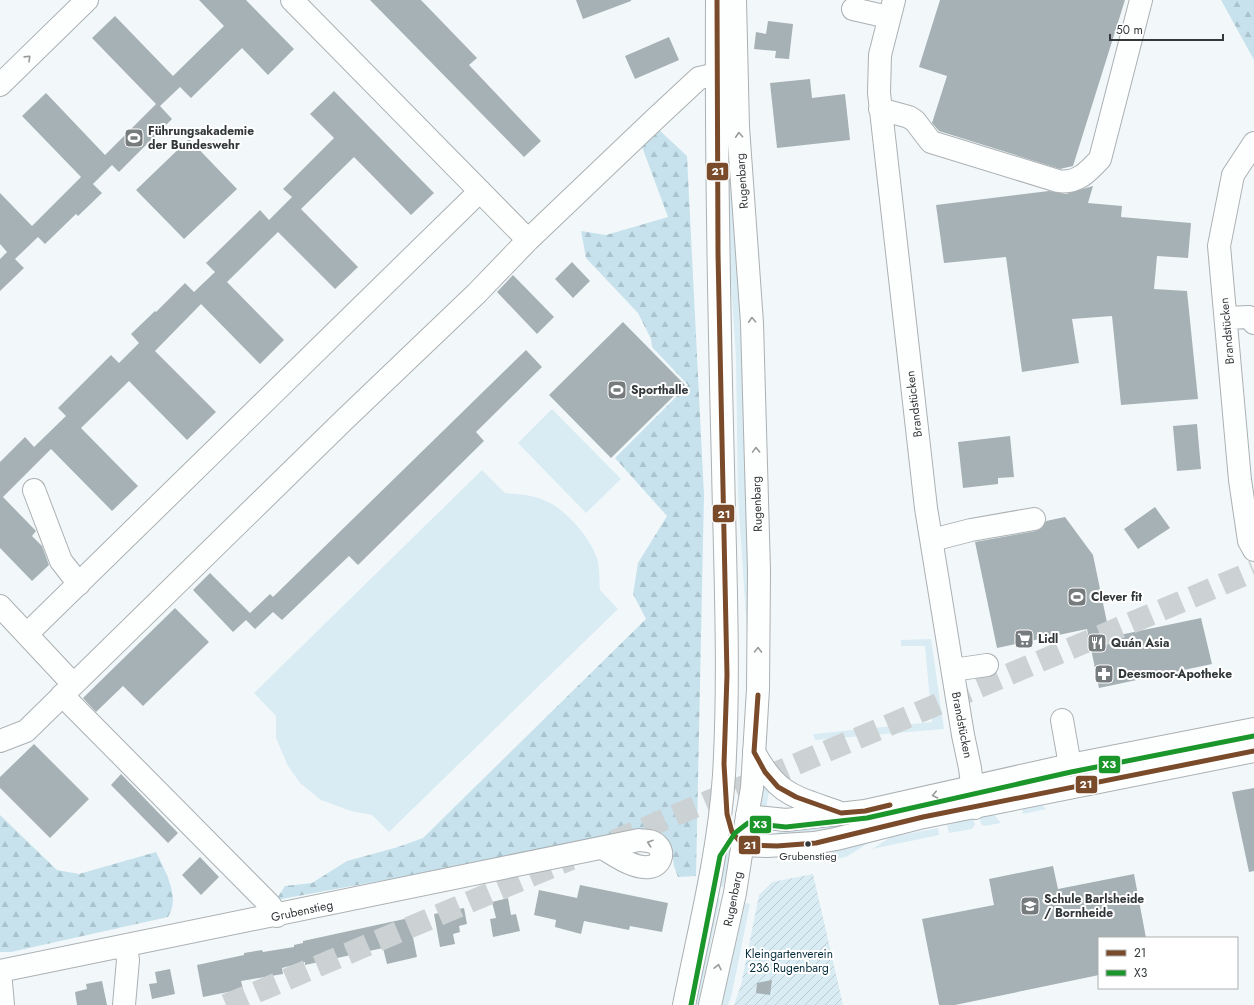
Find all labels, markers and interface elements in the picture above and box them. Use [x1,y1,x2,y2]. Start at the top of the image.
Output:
scale bar [1110,16,1223,42]
text: 50 m [1116,21,1143,39]
one-way arrow [23,55,31,62]
place label: Führungsakademie der Bundeswehr [148,122,254,154]
sports icon: Führungsakademie der Bundeswehr [123,127,145,149]
one-way arrow [734,132,743,138]
street label: Rugenbarg [731,153,753,209]
line badge: 21 [706,162,729,181]
text: 21 [712,163,724,179]
street label: Brandstücken [1215,297,1239,365]
one-way arrow [748,317,757,323]
street label: Brandstücken [901,370,927,438]
sports icon: Sporthalle [606,379,628,401]
place label: Sporthalle [631,381,689,399]
one-way arrow [752,447,760,453]
street label: Rugenbarg [747,476,767,532]
line badge: 21 [712,504,735,523]
text: 21 [718,506,730,522]
sports icon: Clever fit [1066,586,1088,608]
place label: Clever fit [1091,588,1142,606]
supermarket icon: Lidl [1013,628,1035,650]
place label: Lidl [1038,630,1058,648]
restaurant icon: Quán Asia [1086,632,1108,654]
place label: Quán Asia [1111,634,1169,652]
one-way arrow [754,647,762,653]
pharmacy icon: Deesmoor-Apotheke [1093,663,1115,685]
place label: Deesmoor-Apotheke [1118,665,1232,683]
street label: Brandstücken [947,690,977,760]
line badge: X3 [1098,755,1121,774]
text: X3 [1102,756,1116,772]
line badge: 21 [1075,775,1098,794]
text: 21 [1080,776,1092,792]
one-way arrow [931,791,938,799]
line badge: X3 [749,815,772,834]
text: X3 [753,816,767,832]
line badge: 21 [738,835,761,855]
text: 21 [744,837,756,853]
one-way arrow [647,839,654,847]
marker: Grubenstieg [803,839,813,849]
place label: Grubenstieg [779,848,837,864]
street label: Rugenbarg [719,870,747,928]
place label: Schule Barlsheide / Bornheide [1044,890,1144,922]
school or university icon: Schule Barlsheide / Bornheide [1019,895,1041,917]
street label: Grubenstieg [269,896,335,926]
legend [1098,937,1238,989]
text: 21 [1134,944,1146,962]
park label: Kleingartenverein 236 Rugenbarg [745,945,833,977]
one-way arrow [714,964,722,970]
text: X3 [1134,964,1148,982]

